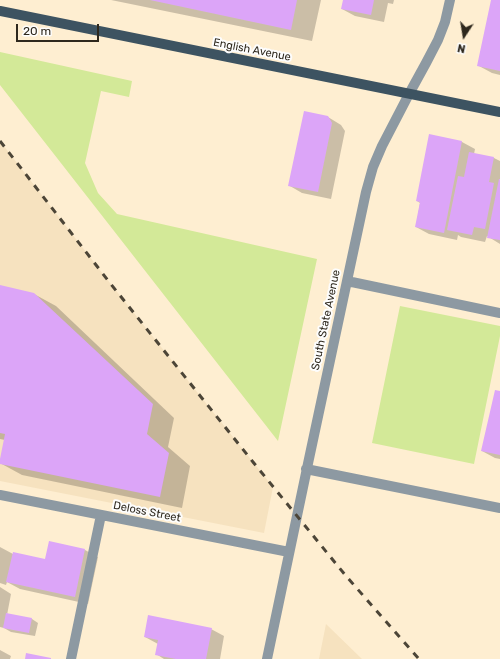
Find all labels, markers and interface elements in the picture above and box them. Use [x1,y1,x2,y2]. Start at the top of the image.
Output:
scale bar [18,16,101,42]
north arrow [444,16,484,56]
text: 20 m [23,24,51,38]
street label: English Avenue [212,36,292,64]
text: N [456,41,467,55]
street label: South State Avenue [309,269,343,371]
street label: Deloss Street [112,499,182,525]

